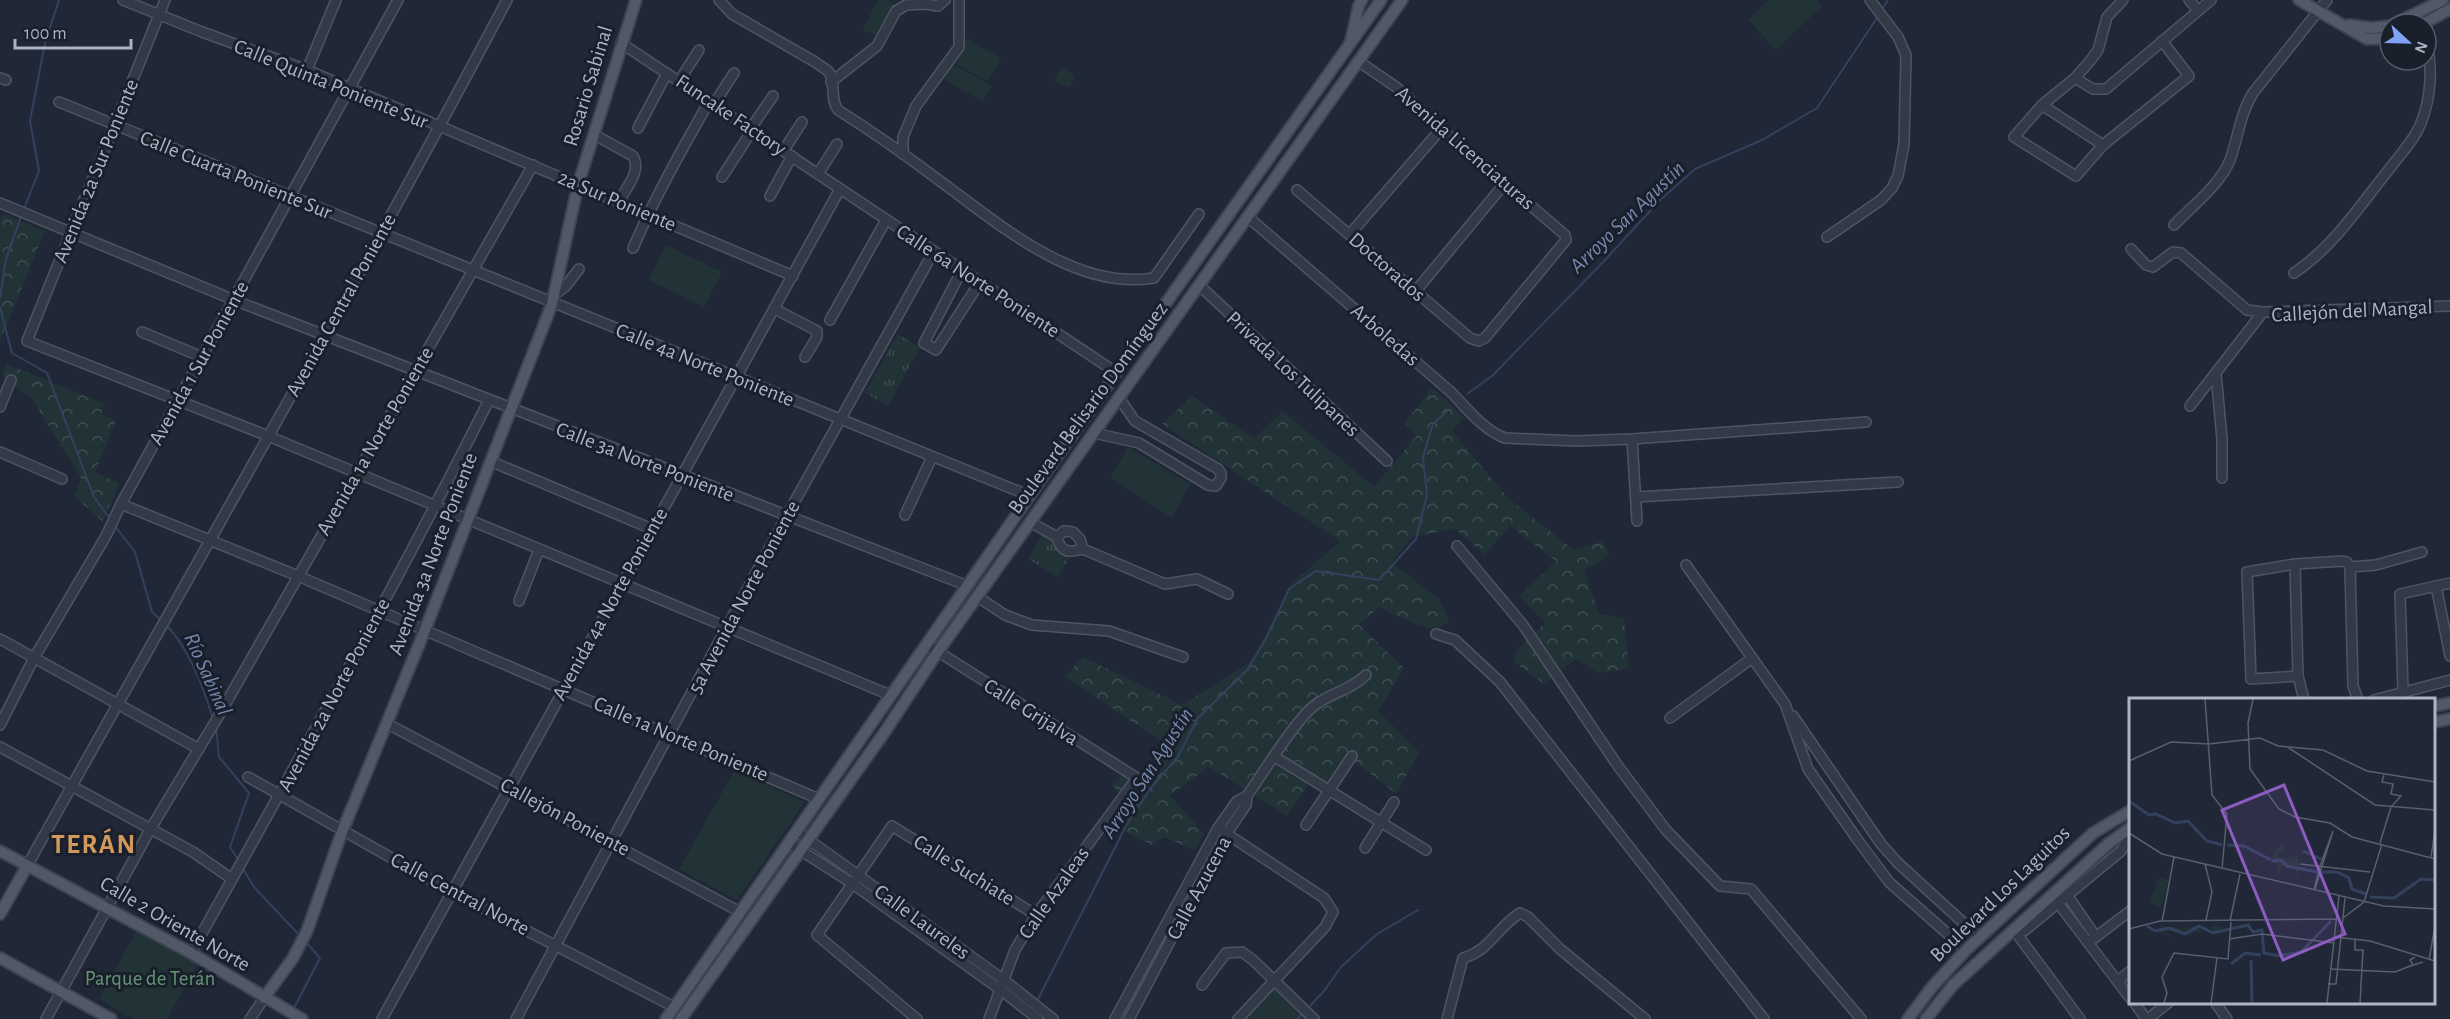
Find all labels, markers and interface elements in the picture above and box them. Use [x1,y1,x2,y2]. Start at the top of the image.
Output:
scale bar [15,12,130,50]
north arrow [2378,12,2438,72]
street label: Rosario Sabinal [560,23,616,149]
text: 100 m [24,25,67,43]
street label: Calle Quinta Poniente Sur [231,35,431,133]
text: N [2411,39,2430,55]
street label: Funcake Factory [672,70,790,160]
street label: Avenida 2a Sur Poniente [50,76,142,266]
street label: Avenida Licenciaturas [1392,82,1538,214]
street label: Calle Cuarta Poniente Sur [137,127,335,223]
water label: Arroyo San Agustín [1565,157,1689,278]
street label: 2a Sur Poniente [555,167,679,235]
street label: Avenida Central Poniente [282,210,400,400]
street label: Calle 6a Norte Poniente [893,220,1063,342]
street label: Doctorados [1345,228,1429,306]
street label: Avenida 1 Sur Poniente [145,277,253,449]
street label: Callejón del Mangal [2271,296,2433,326]
street label: Boulevard Belisario Domínguez [1004,298,1172,518]
street label: Arboledas [1347,300,1423,370]
street label: Privada Los Tulipanes [1223,307,1363,441]
street label: Calle 4a Norte Poniente [613,320,797,410]
street label: Avenida 1a Norte Poniente [313,343,437,539]
street label: Calle 3a Norte Poniente [553,418,737,506]
street label: Avenida 3a Norte Poniente [385,450,481,658]
street label: 5a Avenida Norte Poniente [684,497,804,697]
street label: Avenida 4a Norte Poniente [548,504,672,704]
street label: Avenida 2a Norte Poniente [274,595,394,795]
water label: Río Sabinal [180,629,236,719]
street label: Calle Grijalva [980,675,1082,749]
street label: Calle 1a Norte Poniente [591,693,771,785]
inset map [2129,698,2435,1004]
water label: Arroyo San Agustín [1096,704,1197,843]
street label: Callejón Poniente [497,774,633,860]
street label: Boulevard Los Laguitos [1926,822,2074,966]
district label: TERÁN [51,828,137,858]
street label: Calle Suchiate [910,831,1018,909]
street label: Calle Azucena [1163,833,1235,943]
street label: Calle Azaleas [1015,843,1093,943]
street label: Calle Central Norte [387,849,533,939]
street label: Calle 2 Oriente Norte [96,873,254,975]
street label: Calle Laureles [870,881,974,963]
park label: Parque de Terán [85,968,215,989]

